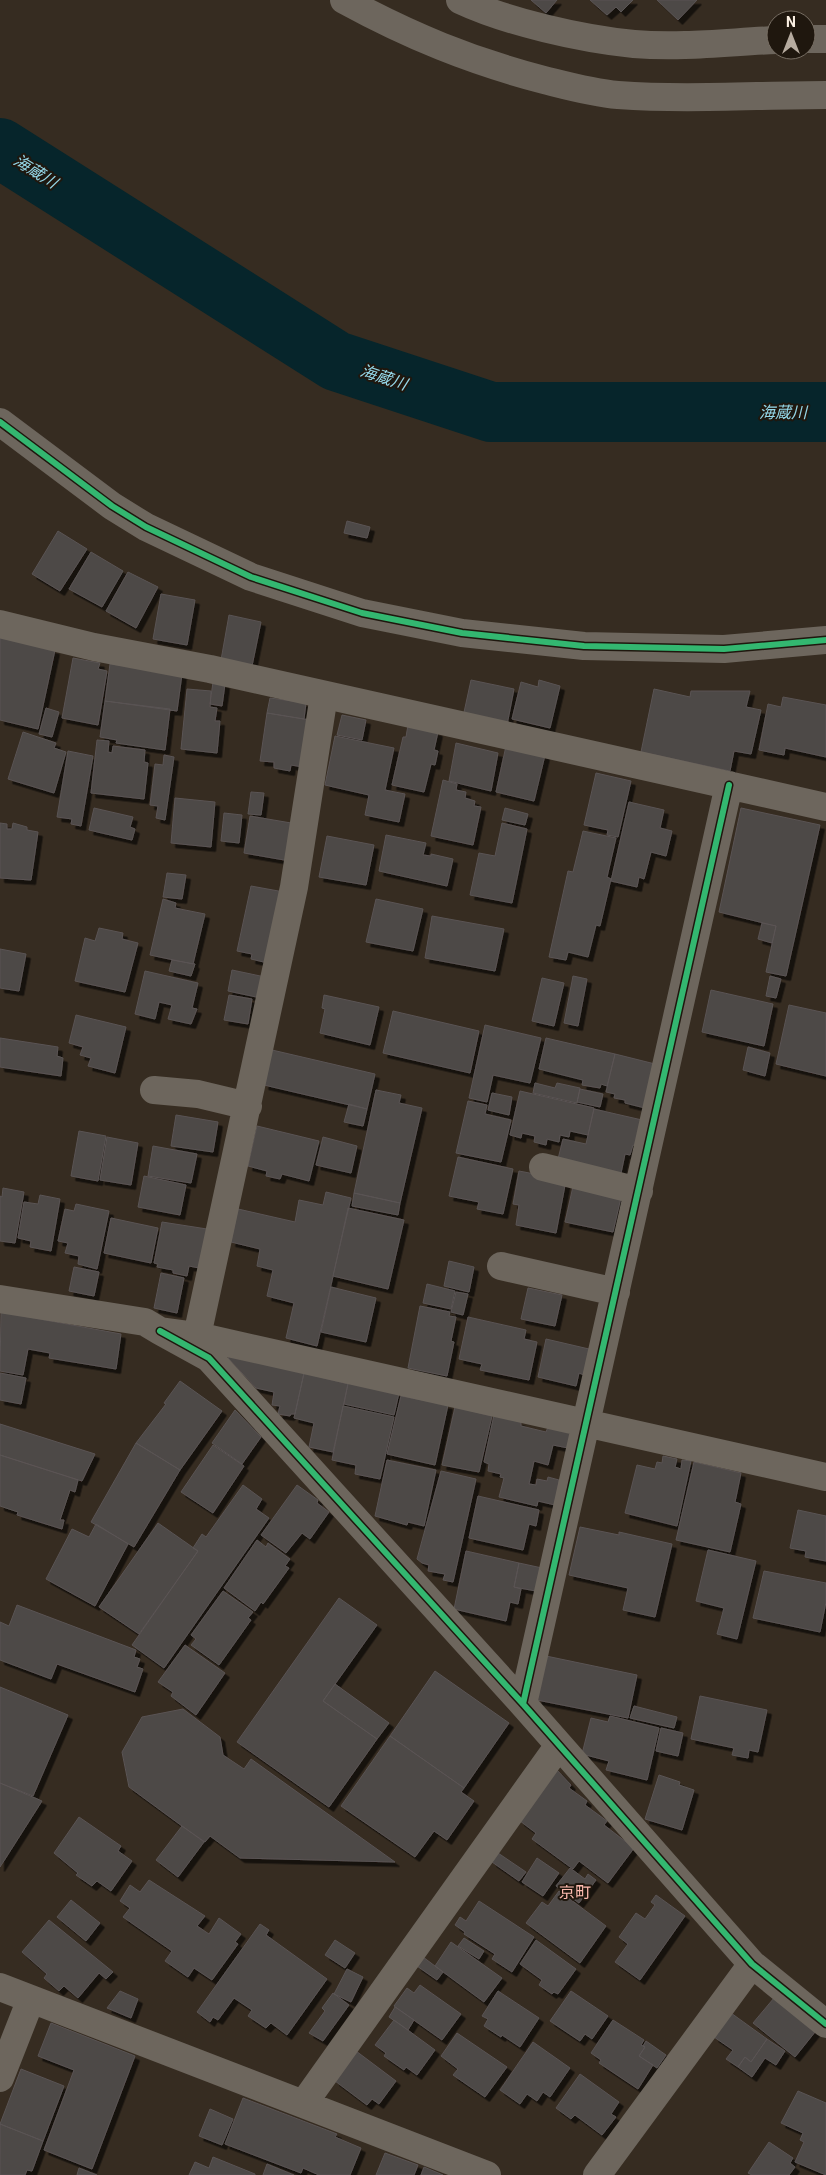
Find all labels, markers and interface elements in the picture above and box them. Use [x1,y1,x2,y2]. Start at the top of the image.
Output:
north arrow [766,10,816,60]
text: N [786,14,796,30]
water label: 海蔵川 [10,151,63,193]
water label: 海蔵川 [358,361,412,395]
water label: 海蔵川 [759,403,809,422]
district label: 京町 [559,1883,591,1902]

